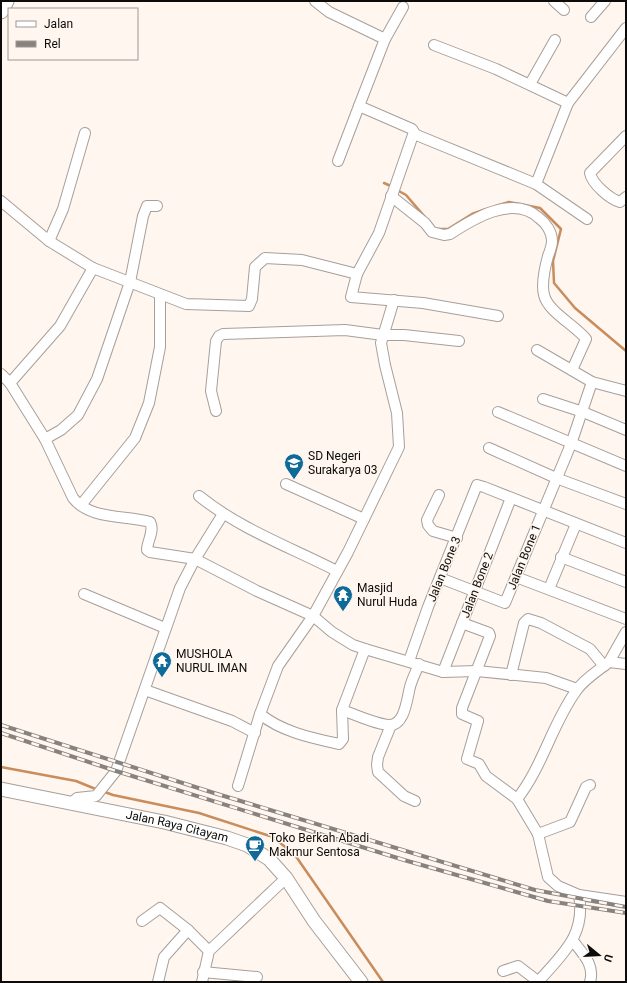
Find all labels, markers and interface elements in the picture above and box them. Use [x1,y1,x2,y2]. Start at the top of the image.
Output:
legend [8,8,138,60]
text: Jalan [44,17,73,31]
text: Rel [44,37,61,51]
place label: SD Negeri Surakarya 03 [308,449,377,477]
school or university icon: SD Negeri Surakarya 03 [283,452,305,480]
street label: Jalan Bone 1 [505,522,543,592]
street label: Jalan Bone 3 [425,534,463,604]
street label: Jalan Bone 2 [458,550,496,620]
place label: Masjid Nurul Huda [357,581,417,609]
temple icon: Masjid Nurul Huda [332,584,354,612]
place label: MUSHOLA NURUL IMAN [176,647,247,675]
temple icon: MUSHOLA NURUL IMAN [151,650,173,678]
street label: Jalan Raya Citayam [125,807,230,845]
place label: Toko Berkah Abadi Makmur Sentosa [269,831,369,859]
cafe icon: Toko Berkah Abadi Makmur Sentosa [244,834,266,862]
north arrow [579,935,619,975]
text: U [601,952,615,963]

